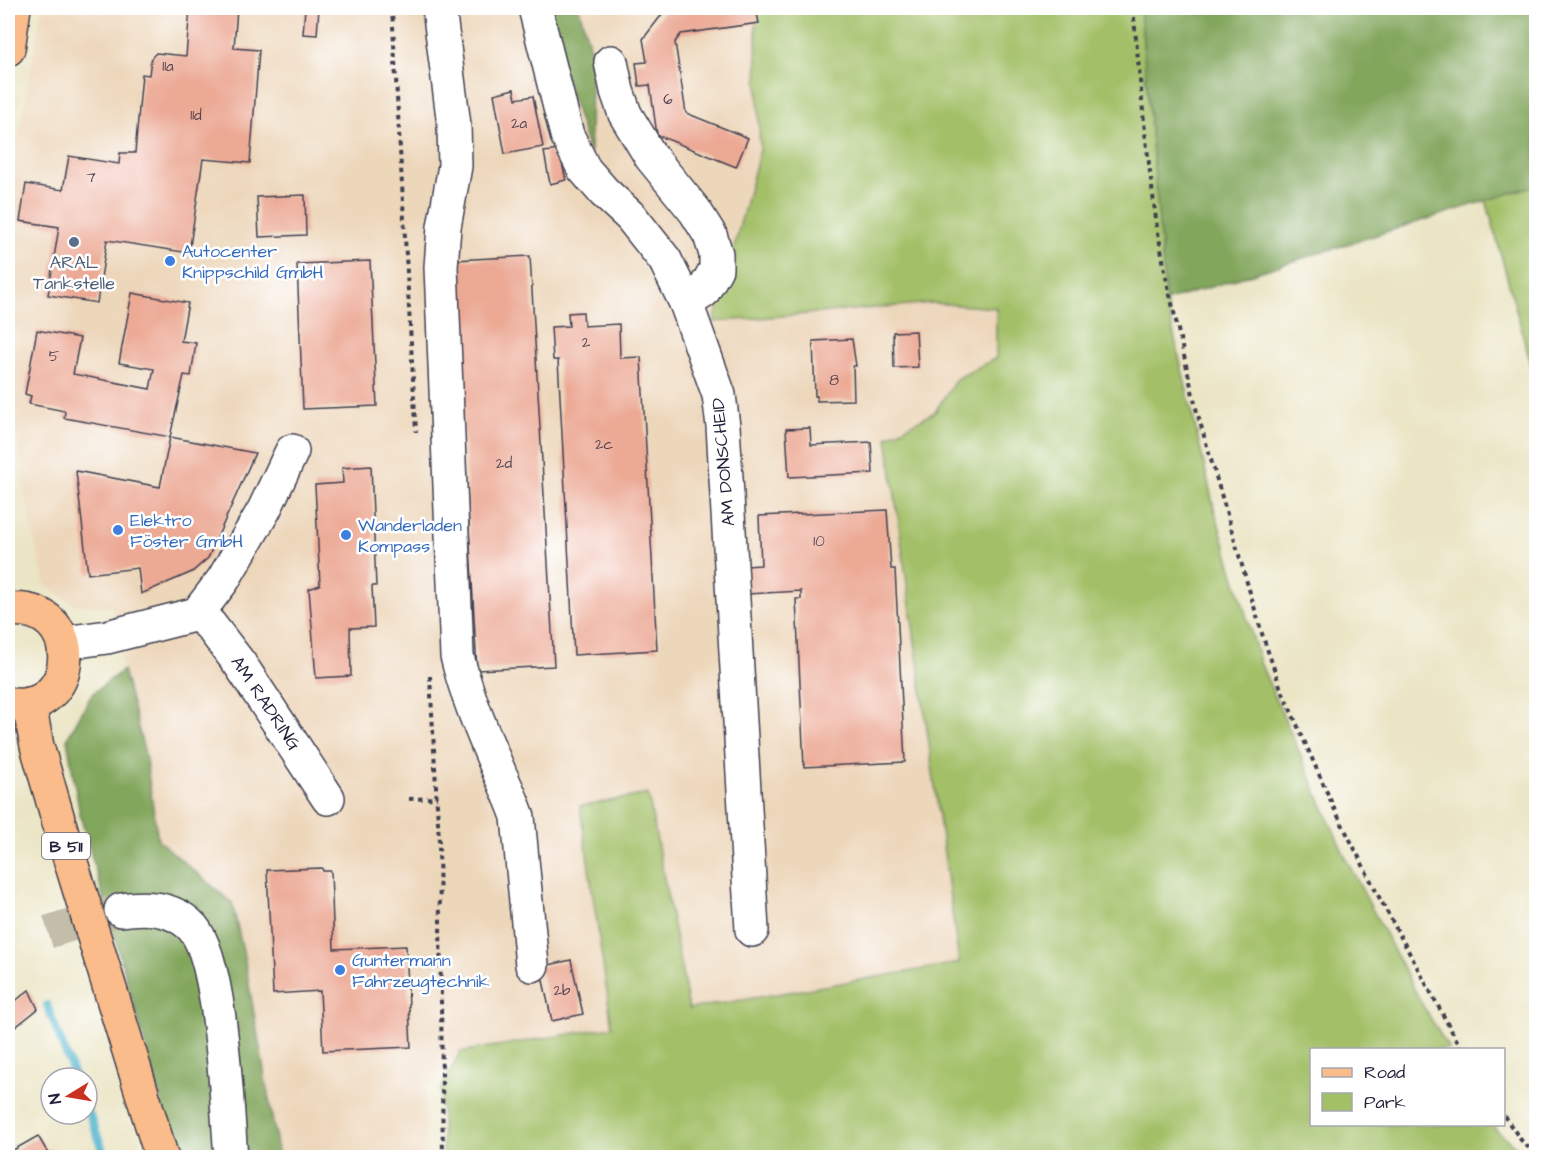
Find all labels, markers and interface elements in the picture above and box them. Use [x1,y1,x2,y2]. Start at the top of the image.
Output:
house number: 11a [162,56,174,77]
house number: 6 [663,89,673,110]
house number: 11d [190,105,202,126]
house number: 2a [511,113,527,134]
house number: 7 [86,167,96,188]
marker: ARAL Tankstelle [67,235,81,249]
place label: Autocenter Knippschild GmbH [182,239,324,285]
place label: ARAL Tankstelle [33,250,115,296]
marker: Autocenter Knippschild GmbH [163,254,177,268]
house number: 2 [582,332,591,353]
house number: 5 [49,346,60,367]
house number: 8 [829,370,839,391]
street label: AM DONSCHEID [705,396,742,527]
house number: 2c [595,434,614,455]
house number: 2d [496,453,512,474]
place label: Elektro Föster GmbH [130,508,243,554]
place label: Wanderladen Kompass [358,513,462,559]
marker: Elektro Föster GmbH [111,523,125,537]
marker: Wanderladen Kompass [339,528,353,542]
house number: 10 [813,531,825,552]
street label: AM RADRING [225,651,307,756]
road number: B 511 [42,833,90,859]
place label: Guntermann Fahrzeugtechnik [352,948,490,995]
marker: Guntermann Fahrzeugtechnik [333,963,347,977]
house number: 2b [553,980,571,1001]
legend [1310,1048,1505,1126]
text: Road [1364,1060,1405,1085]
north arrow [39,1066,99,1126]
text: Park [1364,1090,1406,1115]
text: N [44,1092,67,1106]

